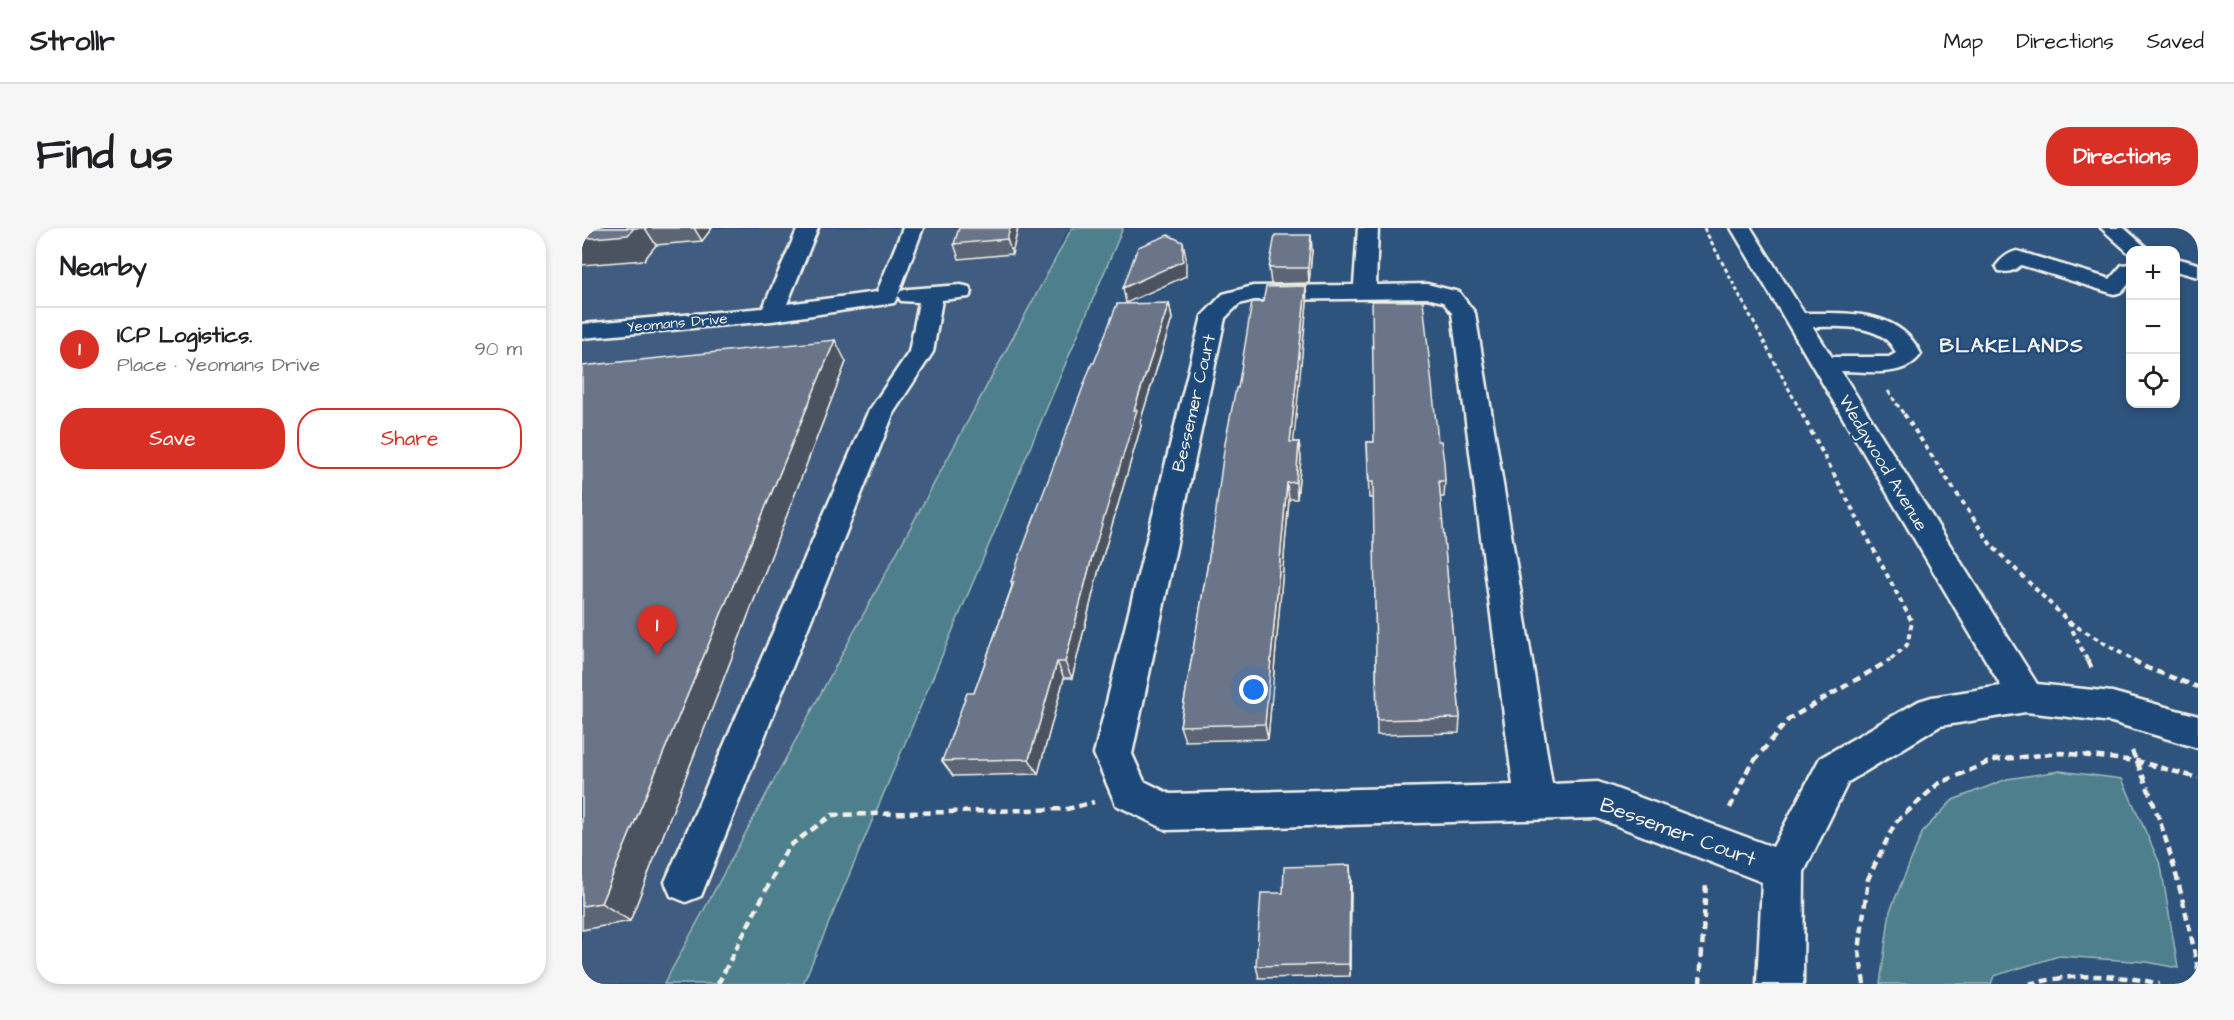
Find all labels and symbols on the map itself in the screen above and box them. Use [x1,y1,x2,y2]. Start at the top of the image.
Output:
street label: Yeomans Drive [626,308,728,338]
street label: Bessemer Court [1166,331,1222,474]
district label: BLAKELANDS [1940,332,2084,360]
street label: Wedgwood Avenue [1832,390,1934,537]
pin: 1 [638,606,676,655]
your location [1239,675,1268,704]
street label: Bessemer Court [1596,790,1760,874]

